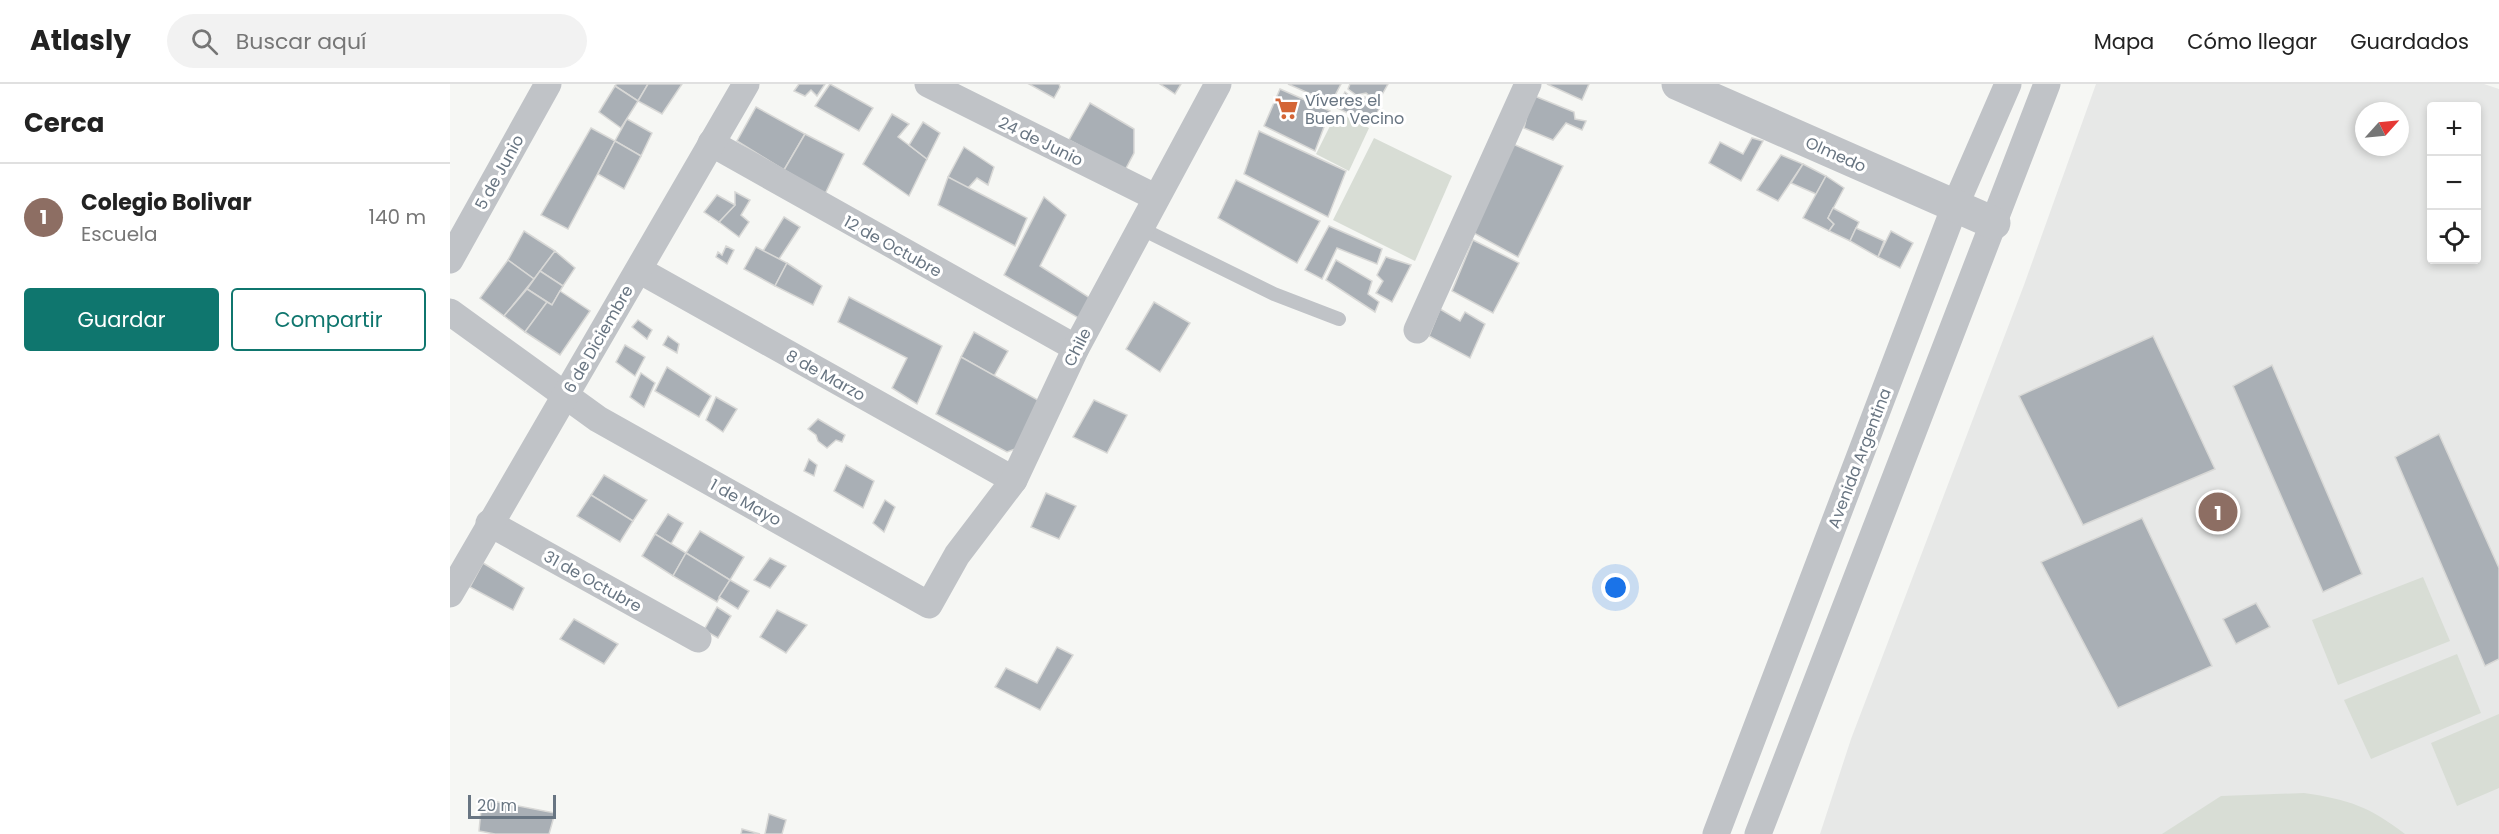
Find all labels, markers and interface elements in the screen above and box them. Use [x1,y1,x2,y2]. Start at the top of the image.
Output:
search box [167,14,587,68]
text: Atlasly [30,21,131,60]
icon: search [188,25,221,58]
text: Buscar aquí [236,26,366,57]
text: Mapa [2094,27,2154,56]
text: Cómo llegar [2187,27,2317,56]
text: Guardados [2350,27,2469,56]
place label: Víveres el Buen Vecino [1305,89,1404,130]
supermarket icon: Víveres el Buen Vecino [1274,96,1300,122]
north arrow [2355,102,2409,156]
map controls [2427,102,2481,264]
button: + [2427,102,2481,156]
text: Cerca [24,105,104,141]
street label: 24 de Junio [995,111,1087,172]
street label: 5 de Junio [469,131,529,214]
street label: Olmedo [1802,131,1870,178]
button: − [2427,156,2481,210]
text: Colegio Bolivar [81,187,252,218]
text: 1 [40,203,47,231]
text: 140 m [369,203,426,231]
street label: 12 de Octubre [840,210,946,283]
button: locate [2427,210,2481,264]
text: Escuela [81,220,157,248]
street label: 6 de Diciembre [558,281,639,398]
button: Guardar [24,288,219,351]
button: Compartir [231,288,426,351]
street label: Chile [1058,324,1097,370]
street label: 8 de Marzo [782,344,870,407]
street label: Avenida Argentina [1822,385,1897,532]
street label: 1 de Mayo [706,473,786,531]
pin: 1 [2198,490,2238,534]
street label: 31 de Octubre [540,545,646,618]
your location [1601,573,1630,602]
scale bar [468,792,556,820]
text: 20 m [477,794,517,817]

